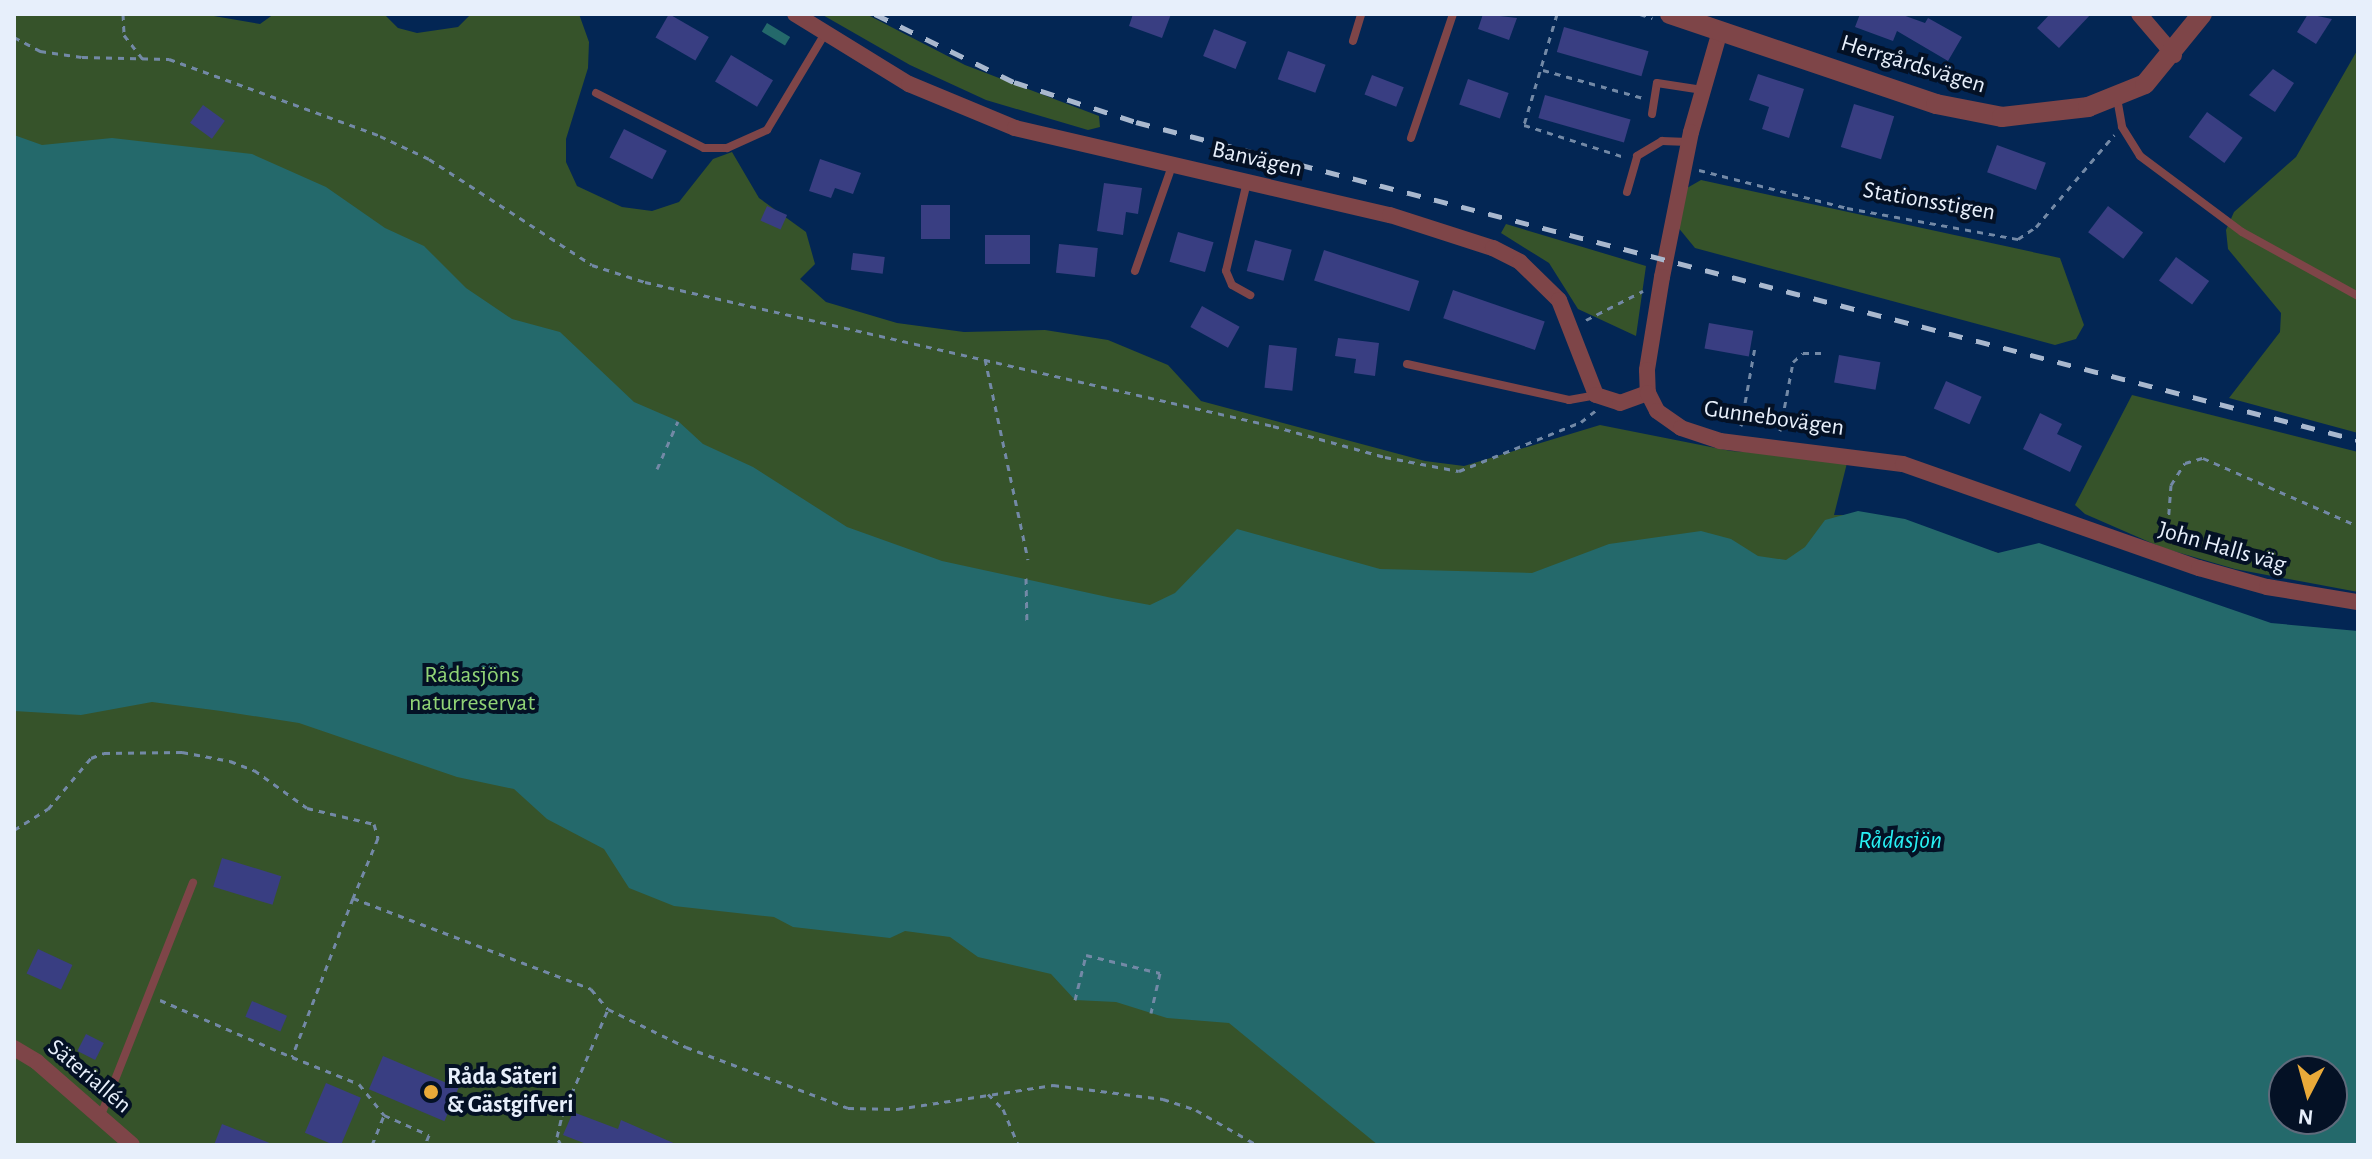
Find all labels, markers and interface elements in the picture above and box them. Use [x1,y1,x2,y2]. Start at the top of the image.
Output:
street label: Herrgårdsvägen [1837,29,1989,101]
street label: Banvägen [1209,136,1305,184]
street label: Stationsstigen [1861,176,1997,228]
street label: Gunnebovägen [1702,395,1846,443]
street label: John Halls väg [2155,516,2289,580]
park label: Rådasjöns naturreservat [409,662,535,718]
water label: Rådasjön [1858,825,1942,857]
street label: Säteriallén [41,1034,137,1120]
north arrow [2268,1055,2348,1135]
place label: Råda Säteri & Gästgifveri [447,1064,573,1120]
marker: Råda Säteri & Gästgifveri [422,1083,440,1101]
text: N [2297,1105,2314,1129]

